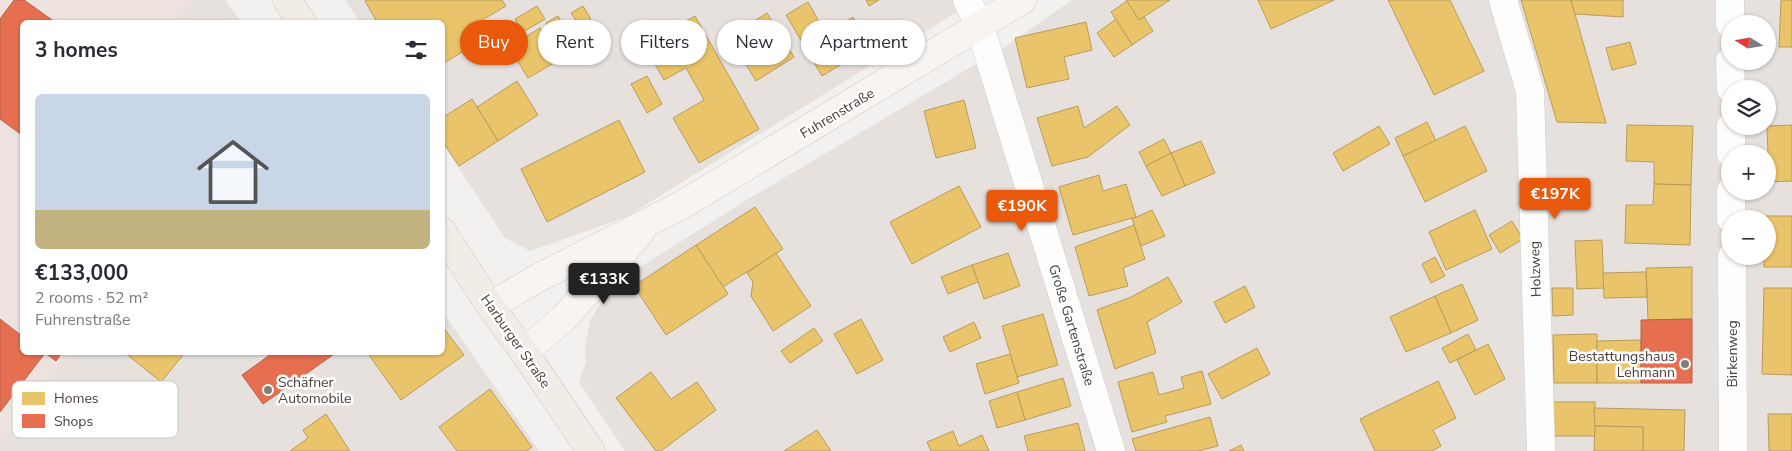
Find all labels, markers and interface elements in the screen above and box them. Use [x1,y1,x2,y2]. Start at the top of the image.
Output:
north arrow [1721,15,1776,70]
map controls [1721,15,1776,265]
chip: Buy [460,20,528,65]
chip: Rent [538,20,611,65]
chip: Filters [621,20,707,65]
chip: New [717,20,791,65]
chip: Apartment [801,20,925,65]
text: 3 homes [35,36,118,64]
icon: filters [402,36,430,64]
button: layers [1721,80,1776,135]
street label: Fuhrenstraße [797,84,878,143]
icon: home [188,127,278,217]
button: + [1721,145,1776,200]
pin: €197K [1520,178,1590,220]
text: €197K [1530,183,1580,205]
pin: €190K [987,190,1057,232]
text: €190K [997,195,1047,217]
button: − [1721,210,1776,265]
street label: Holzweg [1525,241,1546,297]
text: €133,000 [35,259,128,287]
pin: €133K [569,262,639,305]
street label: Große Gartenstraße [1044,262,1099,388]
text: €133K [579,268,629,290]
text: 2 rooms · 52 m² [35,287,148,309]
street label: Harburger Straße [476,291,555,392]
text: Fuhrenstraße [35,309,131,331]
street label: Birkenweg [1723,320,1742,388]
place label: Bestattungshaus Lehmann [1569,347,1675,382]
marker: Bestattungshaus Lehmann [1679,358,1691,370]
place label: Schäfner Automobile [278,373,351,408]
legend [12,381,178,438]
marker: Schäfner Automobile [262,384,274,396]
text: Homes [54,389,99,408]
text: Shops [54,412,94,431]

